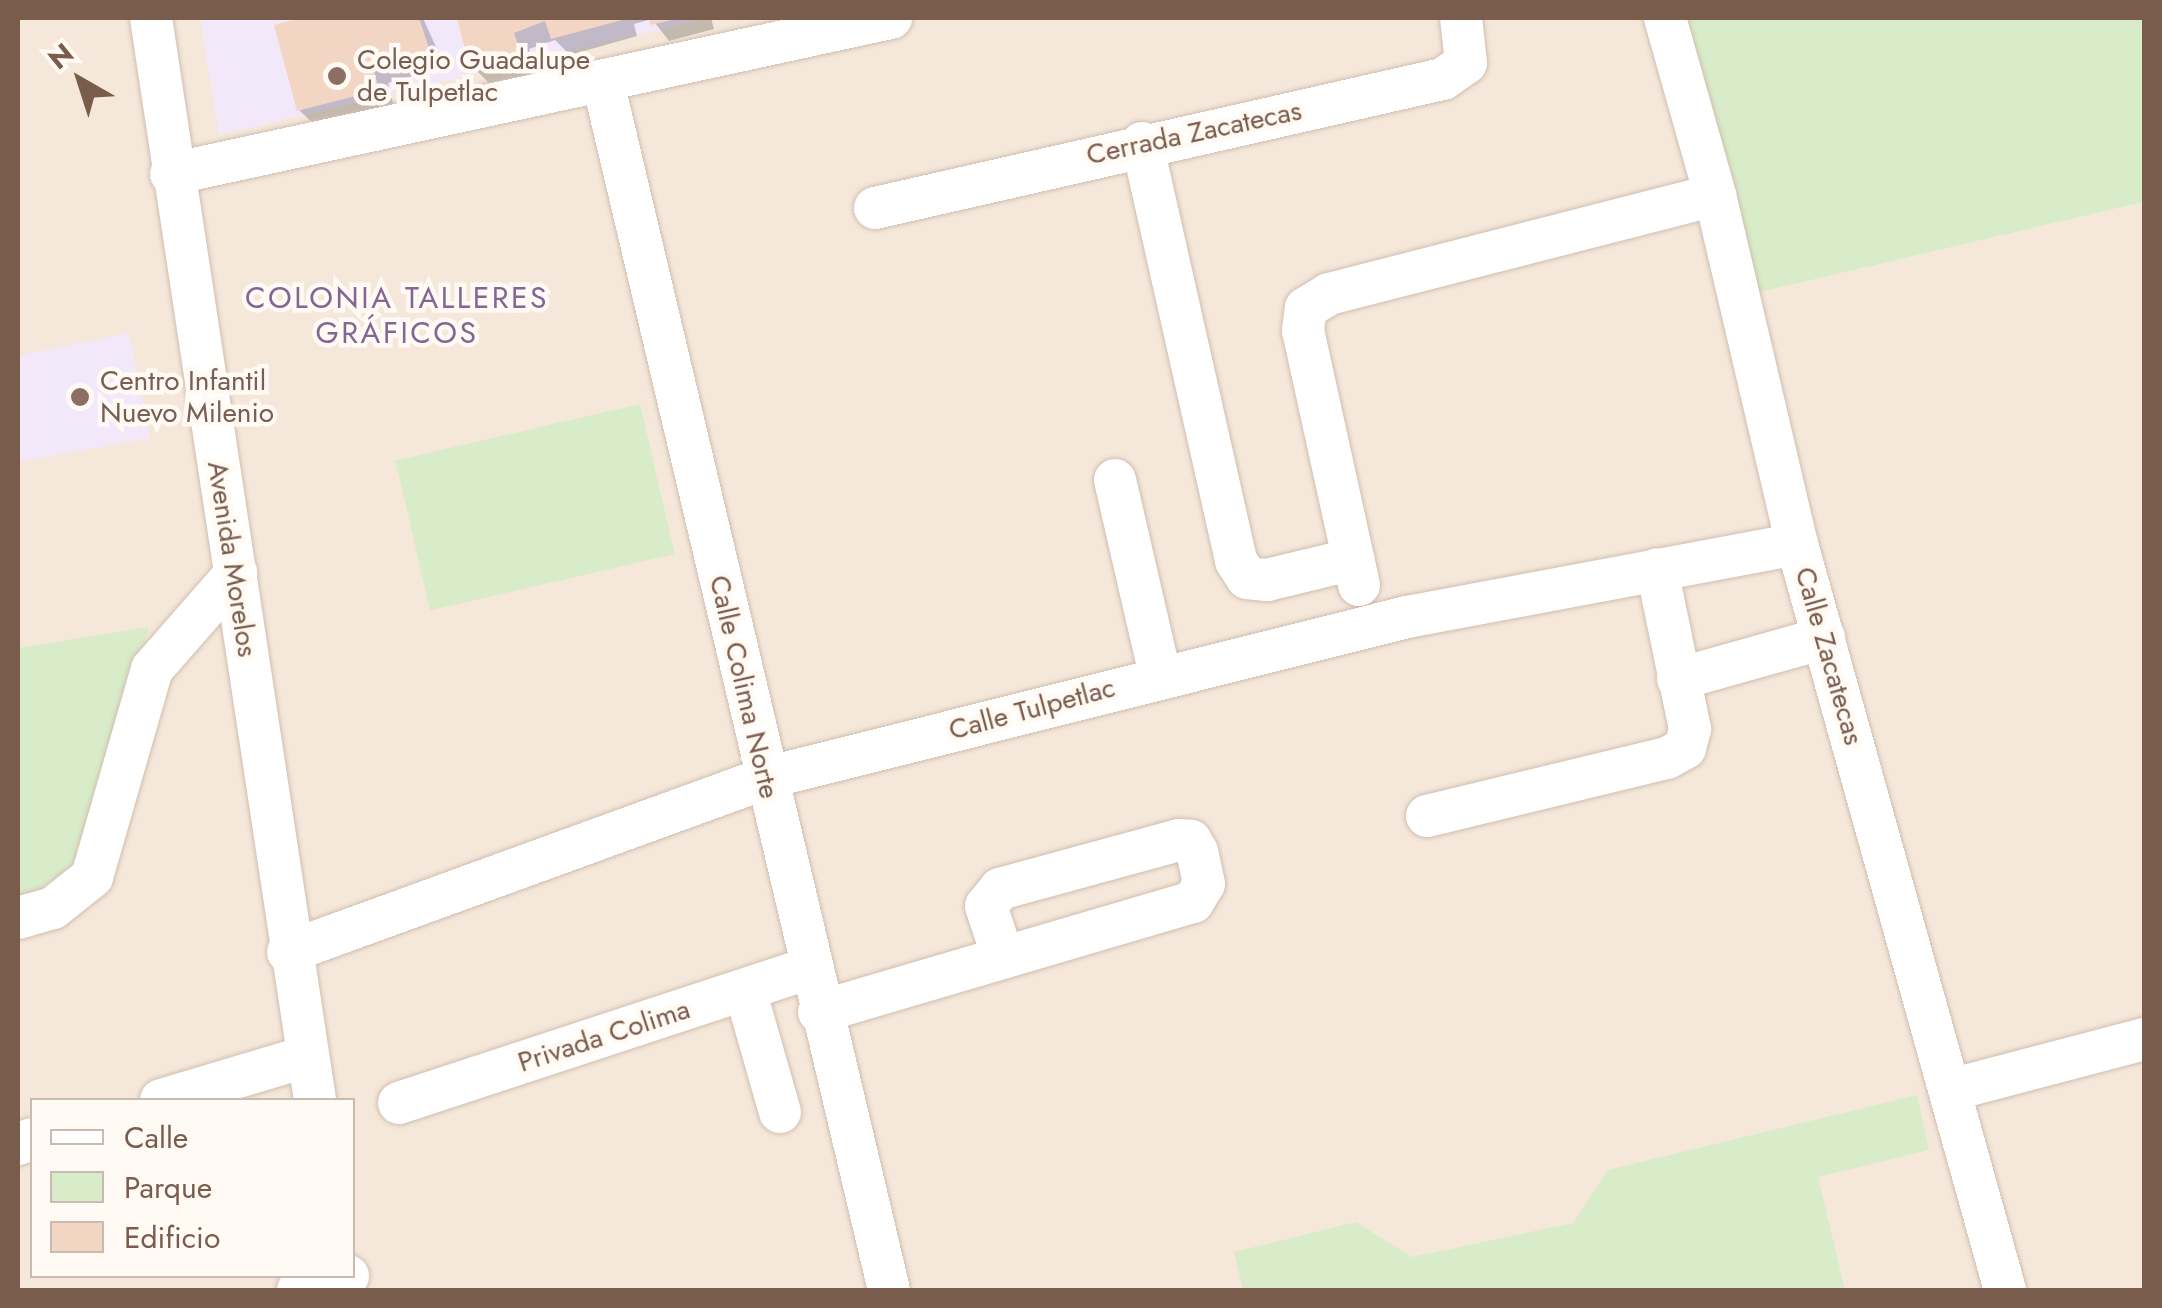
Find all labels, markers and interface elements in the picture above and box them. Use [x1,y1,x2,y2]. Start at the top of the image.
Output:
north arrow [30,30,130,130]
text: N [39,33,82,79]
place label: Colegio Guadalupe de Tulpetlac [357,43,590,109]
marker: Colegio Guadalupe de Tulpetlac [326,65,348,87]
street label: Cerrada Zacatecas [1083,94,1305,172]
district label: COLONIA TALLERES GRÁFICOS [245,280,549,350]
place label: Centro Infantil Nuevo Milenio [100,364,274,430]
marker: Centro Infantil Nuevo Milenio [69,386,91,408]
street label: Avenida Morelos [200,459,264,659]
street label: Calle Zacatecas [1788,563,1870,749]
street label: Calle Colima Norte [702,572,786,802]
street label: Calle Tulpetlac [945,671,1119,747]
street label: Privada Colima [514,992,694,1080]
legend [30,1098,355,1278]
text: Calle [124,1116,188,1159]
text: Parque [124,1166,212,1209]
text: Edificio [124,1216,220,1259]

